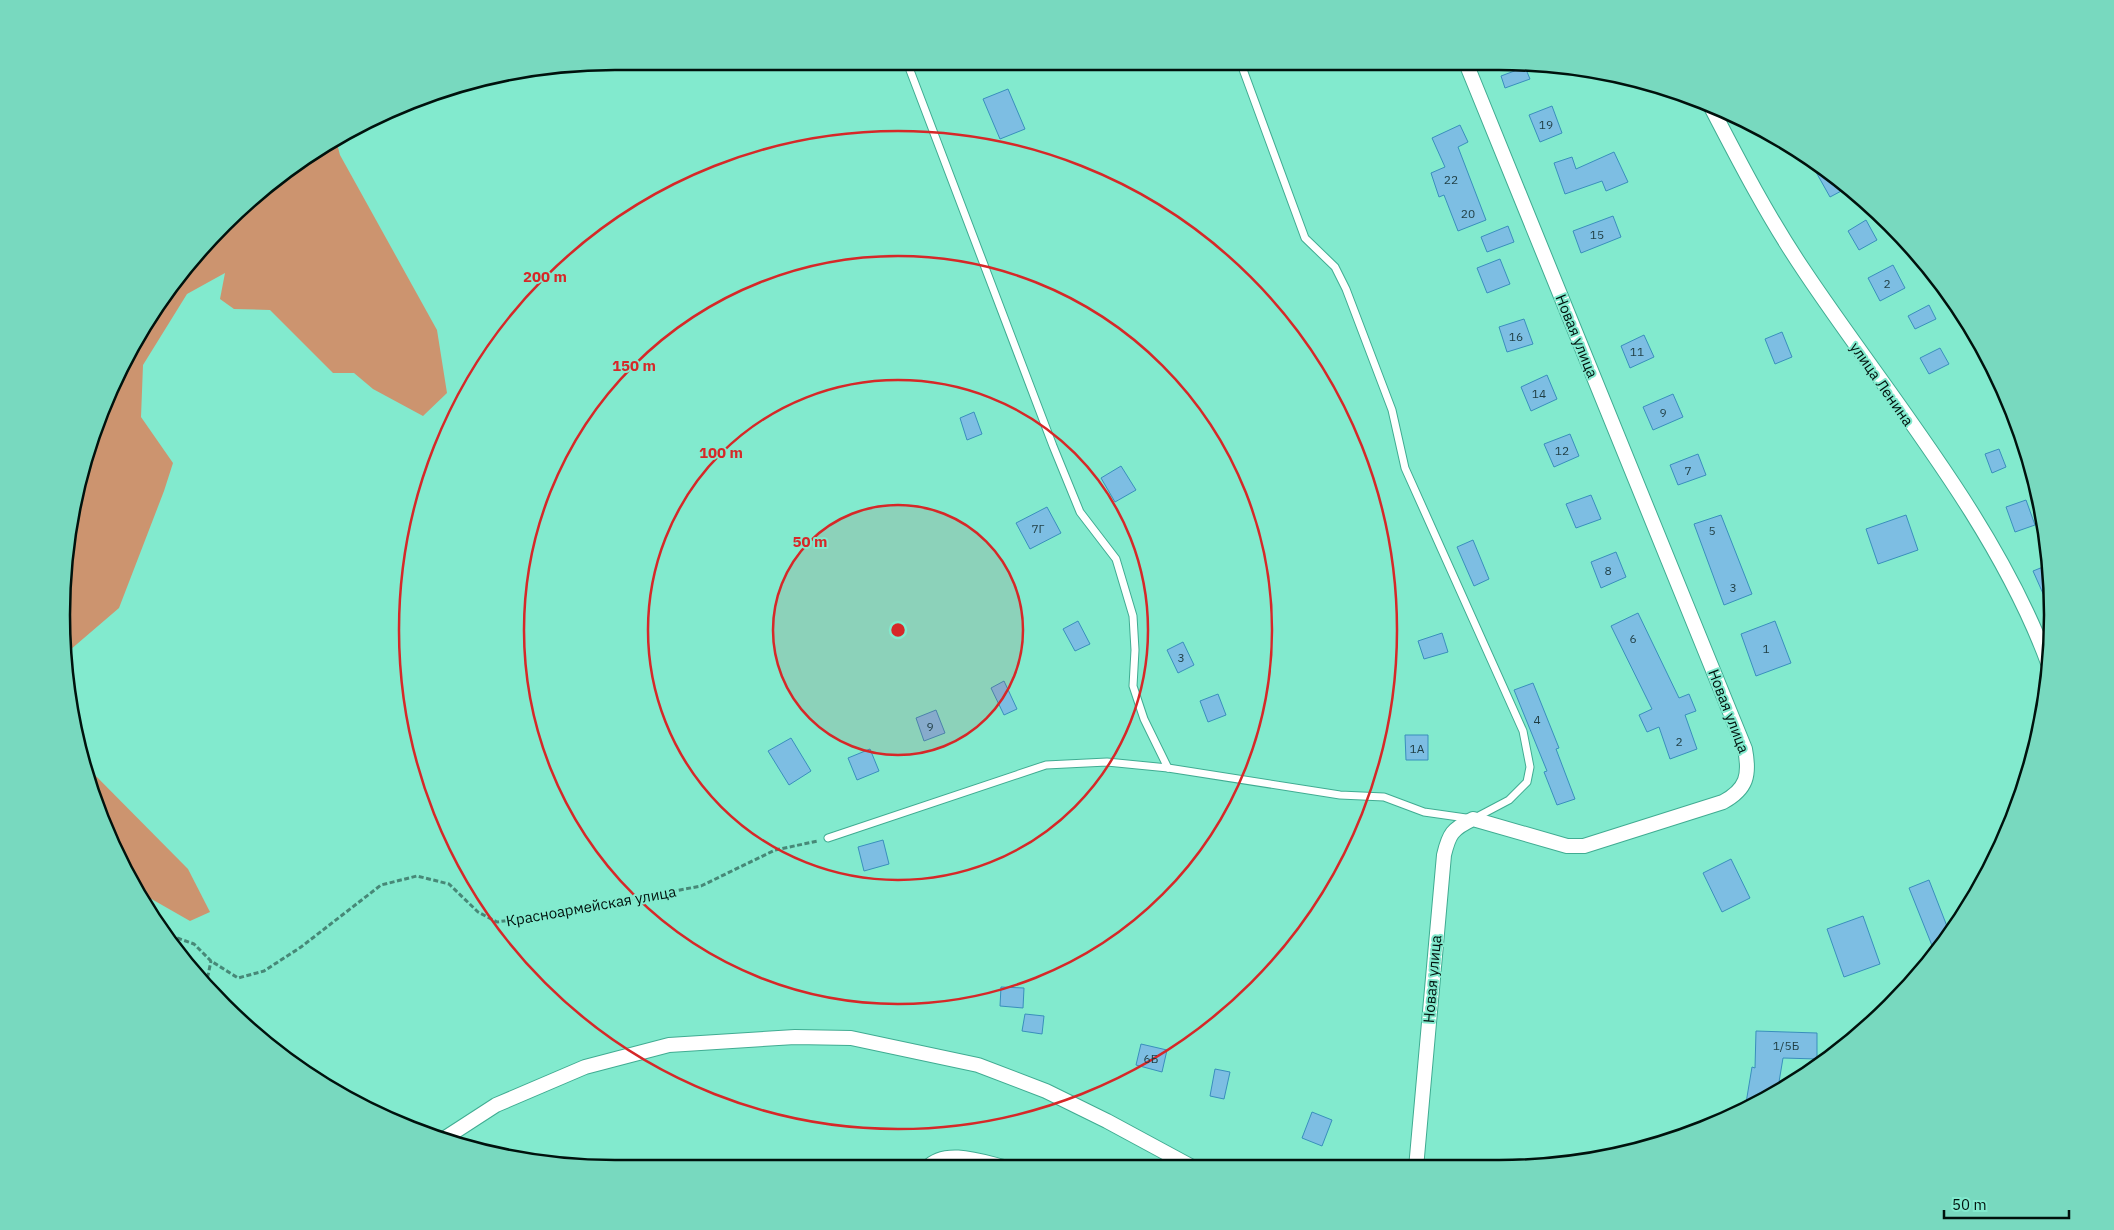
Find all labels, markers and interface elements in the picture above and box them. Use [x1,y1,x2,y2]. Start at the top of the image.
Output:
house number: 19 [1539,117,1553,132]
house number: 22 [1444,172,1458,187]
house number: 20 [1461,206,1475,221]
house number: 15 [1590,227,1604,242]
text: 200 m [523,267,567,286]
house number: 2 [1883,276,1891,291]
street label: Новая улица [1552,291,1602,381]
house number: 16 [1509,329,1523,344]
street label: улица Ленина [1846,338,1918,430]
house number: 11 [1630,344,1644,359]
text: 150 m [612,356,656,375]
house number: 14 [1532,386,1546,401]
house number: 9 [1659,405,1667,420]
text: 100 m [699,443,743,462]
house number: 12 [1555,443,1569,458]
house number: 7 [1684,463,1692,478]
house number: 7Г [1031,521,1045,536]
house number: 5 [1708,523,1716,538]
text: 50 m [793,532,827,551]
house number: 8 [1604,563,1612,578]
house number: 3 [1729,580,1737,595]
centre of rings [889,621,907,639]
house number: 6 [1629,631,1637,646]
house number: 1 [1762,641,1770,656]
house number: 3 [1177,650,1185,665]
street label: Новая улица [1704,666,1754,756]
house number: 4 [1533,712,1541,727]
house number: 9 [926,719,934,734]
house number: 2 [1675,734,1683,749]
house number: 1А [1410,741,1425,756]
street label: Красноармейская улица [504,882,678,930]
street label: Новая улица [1419,934,1445,1024]
house number: 1/5Б [1773,1038,1799,1053]
house number: 6Б [1144,1051,1158,1066]
scale bar [1944,1188,2069,1220]
text: 50 m [1952,1195,1987,1214]

